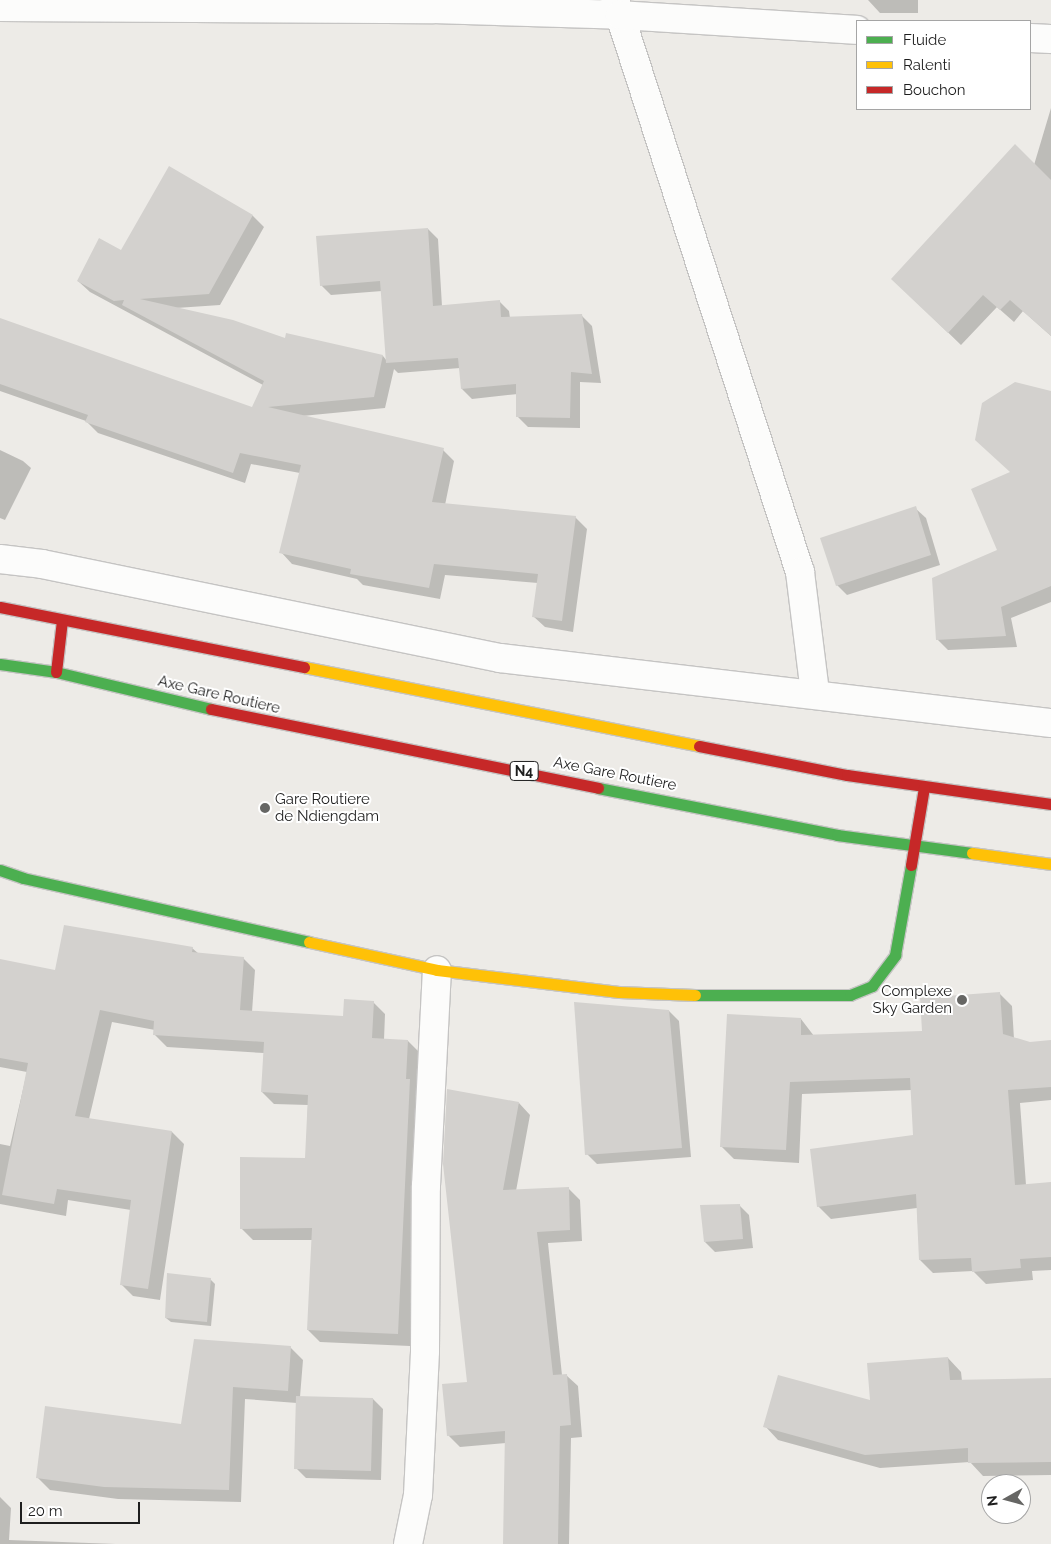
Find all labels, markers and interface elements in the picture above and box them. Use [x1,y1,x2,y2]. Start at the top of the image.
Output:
legend [856,20,1031,110]
text: Fluide [903,31,946,49]
text: Ralenti [903,56,951,74]
text: Bouchon [903,81,965,99]
street label: Axe Gare Routiere [156,672,282,718]
street label: Axe Gare Routiere [552,753,678,795]
road number: N4 [509,759,539,782]
place label: Gare Routiere de Ndiengdam [275,790,379,825]
marker: Gare Routiere de Ndiengdam [259,802,271,814]
place label: Complexe Sky Garden [872,982,952,1017]
marker: Complexe Sky Garden [956,994,968,1006]
north arrow [981,1474,1031,1524]
scale bar [22,1492,142,1524]
text: N [984,1494,1001,1507]
text: 20 m [28,1502,63,1520]

